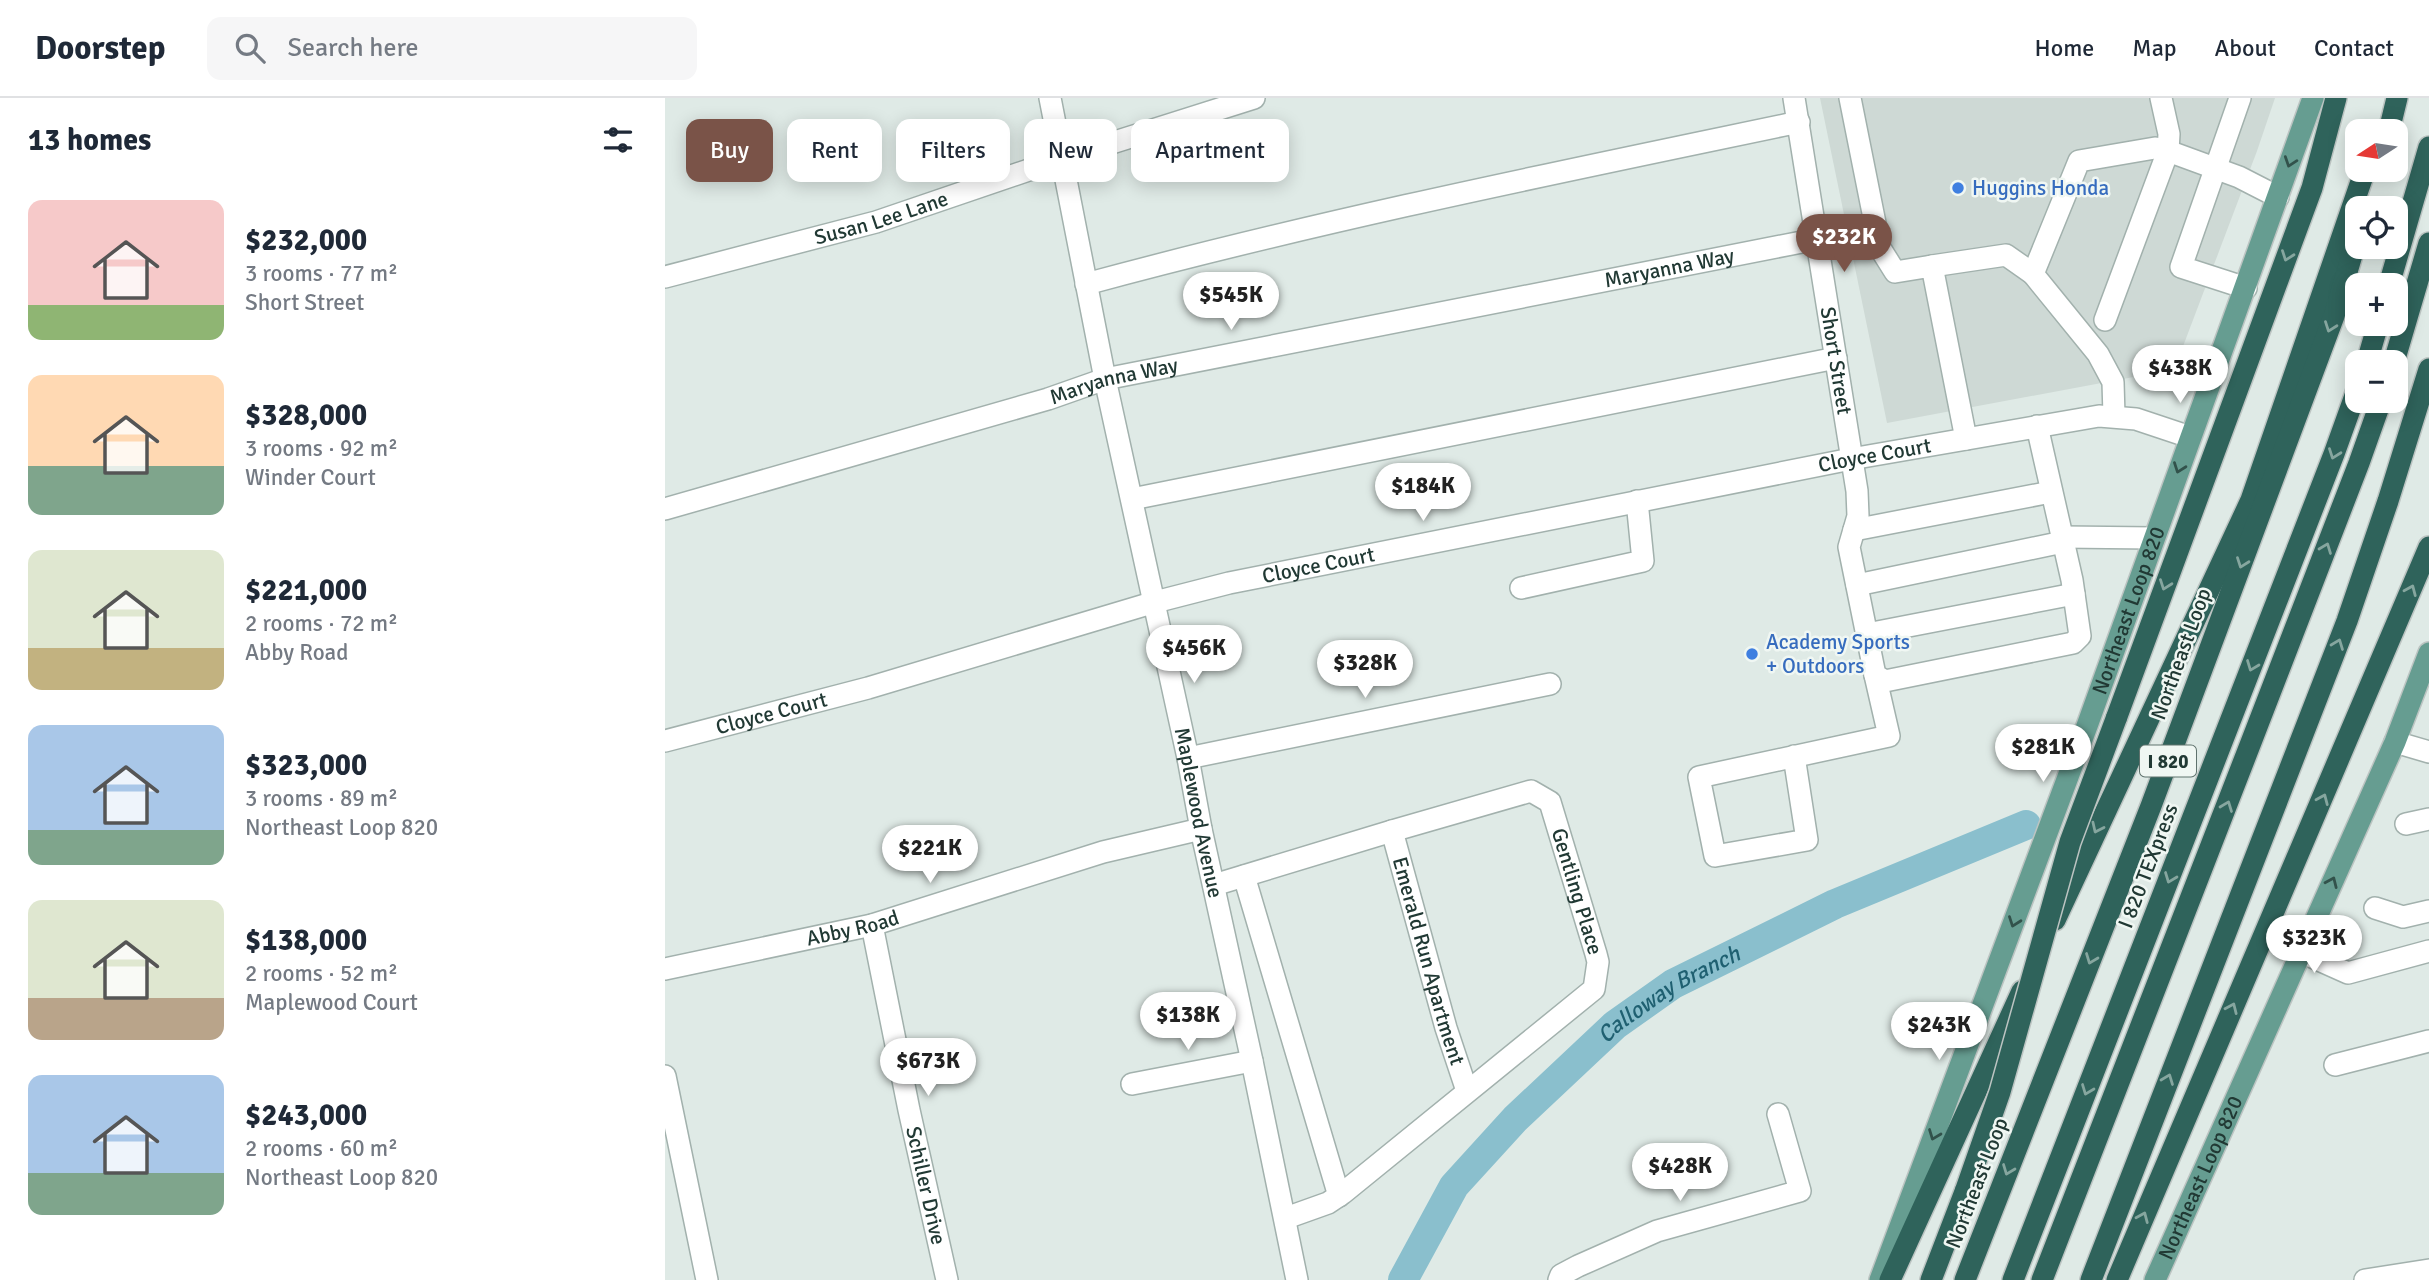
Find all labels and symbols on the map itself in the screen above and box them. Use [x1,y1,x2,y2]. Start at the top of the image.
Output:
north arrow [2345,119,2408,182]
one-way arrow [2284,156,2298,168]
place label: Huggins Honda [1972,175,2109,201]
marker: Huggins Honda [1950,180,1966,196]
street label: Susan Lee Lane [811,185,951,251]
pin: $232K [1795,214,1893,274]
street label: Maryanna Way [1602,243,1737,293]
one-way arrow [2281,250,2295,262]
pin: $545K [1182,272,1280,332]
street label: Short Street [1815,305,1858,416]
one-way arrow [2324,320,2338,332]
pin: $438K [2131,345,2229,405]
street label: Maryanna Way [1046,352,1180,410]
street label: Cloyce Court [1816,432,1933,478]
one-way arrow [2329,448,2343,460]
one-way arrow [2173,462,2187,474]
pin: $184K [1374,464,1472,523]
street label: Northeast Loop 820 [2086,523,2171,698]
street label: Cloyce Court [1260,541,1377,589]
one-way arrow [2318,542,2332,554]
one-way arrow [2236,556,2250,568]
one-way arrow [2159,578,2173,590]
one-way arrow [2403,584,2417,597]
street label: Northeast Loop [2145,585,2217,723]
pin: $456K [1145,626,1243,685]
place label: Academy Sports + Outdoors [1766,629,1910,679]
one-way arrow [2329,639,2343,651]
pin: $328K [1316,640,1414,700]
marker: Academy Sports + Outdoors [1744,646,1760,662]
one-way arrow [2247,660,2261,672]
street label: Cloyce Court [713,686,830,740]
pin: $281K [1994,724,2092,784]
street label: Maplewood Avenue [1169,725,1229,900]
road number: I 820 [2140,746,2196,776]
one-way arrow [2315,794,2329,806]
street label: I 820 TEXpress [2112,800,2184,932]
one-way arrow [2218,800,2232,812]
one-way arrow [2092,821,2106,833]
street label: Gentling Place [1546,825,1608,958]
pin: $221K [881,826,979,885]
street label: Emerald Run Apartment [1387,854,1470,1068]
one-way arrow [2164,872,2178,884]
one-way arrow [2324,877,2338,889]
street label: Abby Road [804,904,902,952]
one-way arrow [2008,915,2022,927]
pin: $323K [2265,916,2363,975]
water label: Calloway Branch [1591,939,1746,1049]
one-way arrow [2086,952,2100,964]
pin: $138K [1139,992,1237,1052]
pin: $243K [1890,1002,1988,1062]
one-way arrow [2224,1003,2238,1015]
pin: $673K [879,1038,977,1098]
one-way arrow [2159,1074,2173,1086]
one-way arrow [2082,1084,2096,1096]
street label: Northeast Loop 820 [2153,1092,2248,1264]
street label: Northeast Loop [1940,1114,2014,1252]
street label: Schiller Drive [900,1124,952,1247]
one-way arrow [1929,1128,1943,1140]
pin: $428K [1631,1144,1729,1203]
one-way arrow [2003,1164,2017,1176]
one-way arrow [2135,1212,2149,1224]

